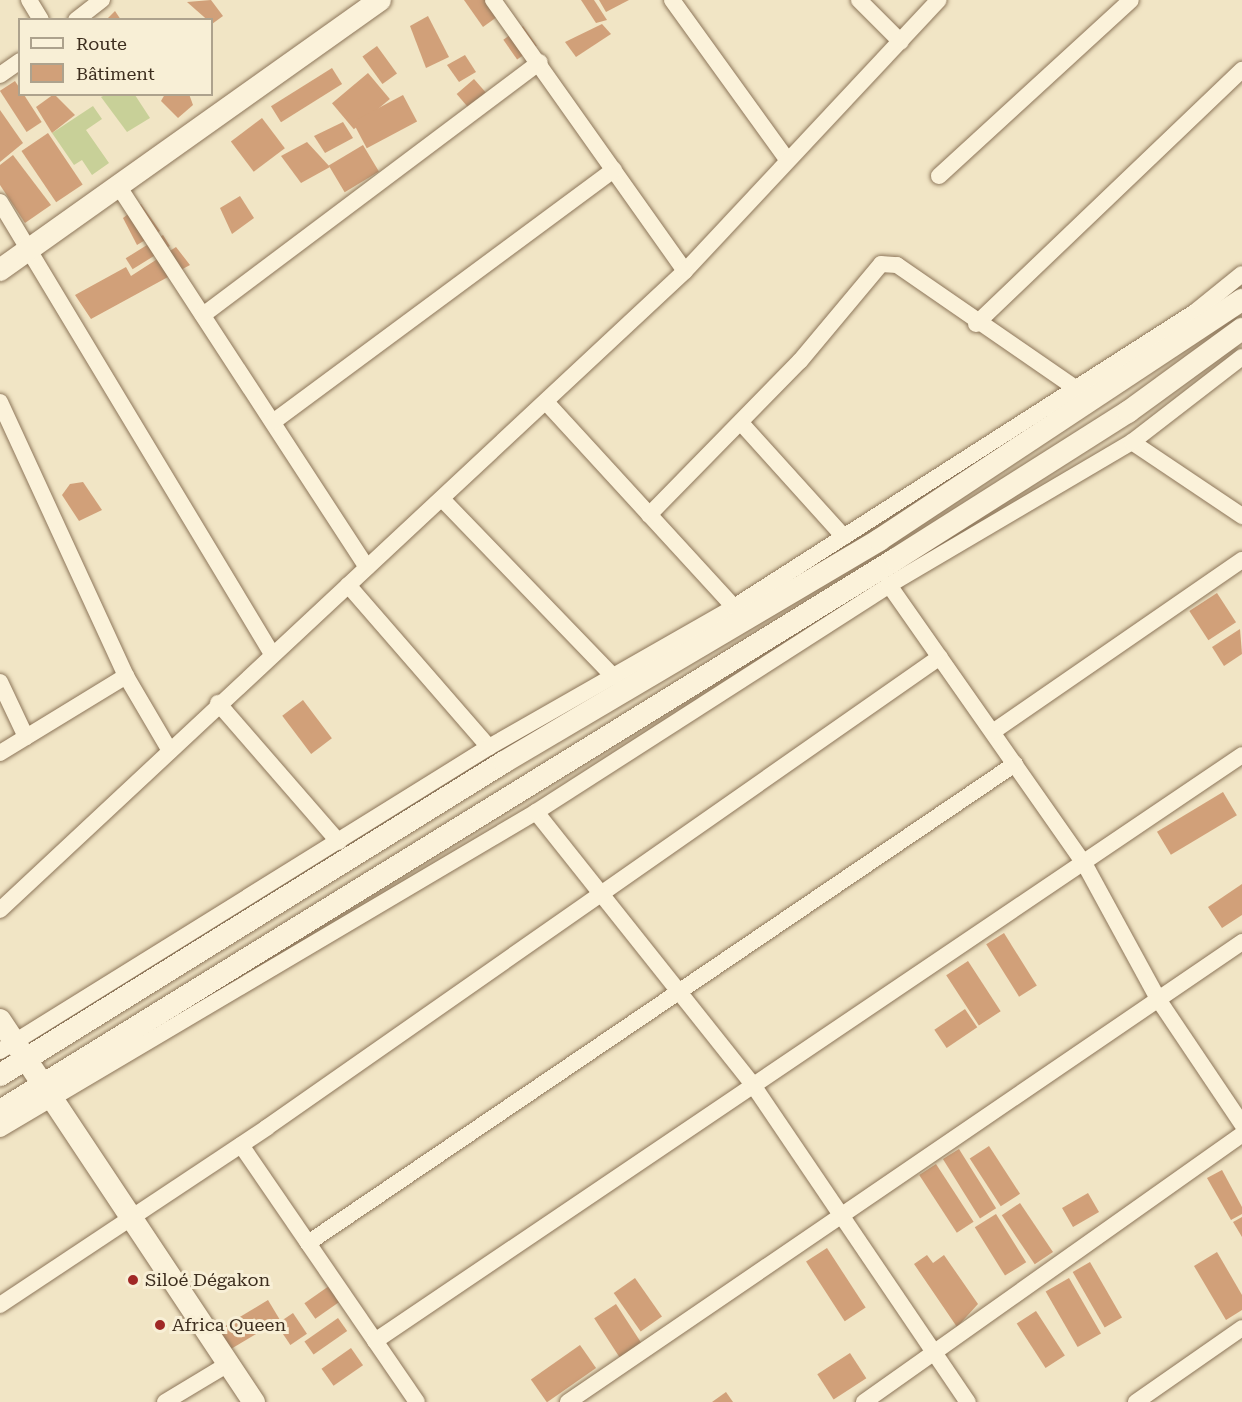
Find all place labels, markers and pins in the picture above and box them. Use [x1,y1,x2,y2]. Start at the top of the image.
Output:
place label: Siloé Dégakon [145,1269,270,1291]
marker: Siloé Dégakon [126,1273,140,1287]
place label: Africa Queen [172,1314,286,1336]
marker: Africa Queen [153,1318,167,1332]

